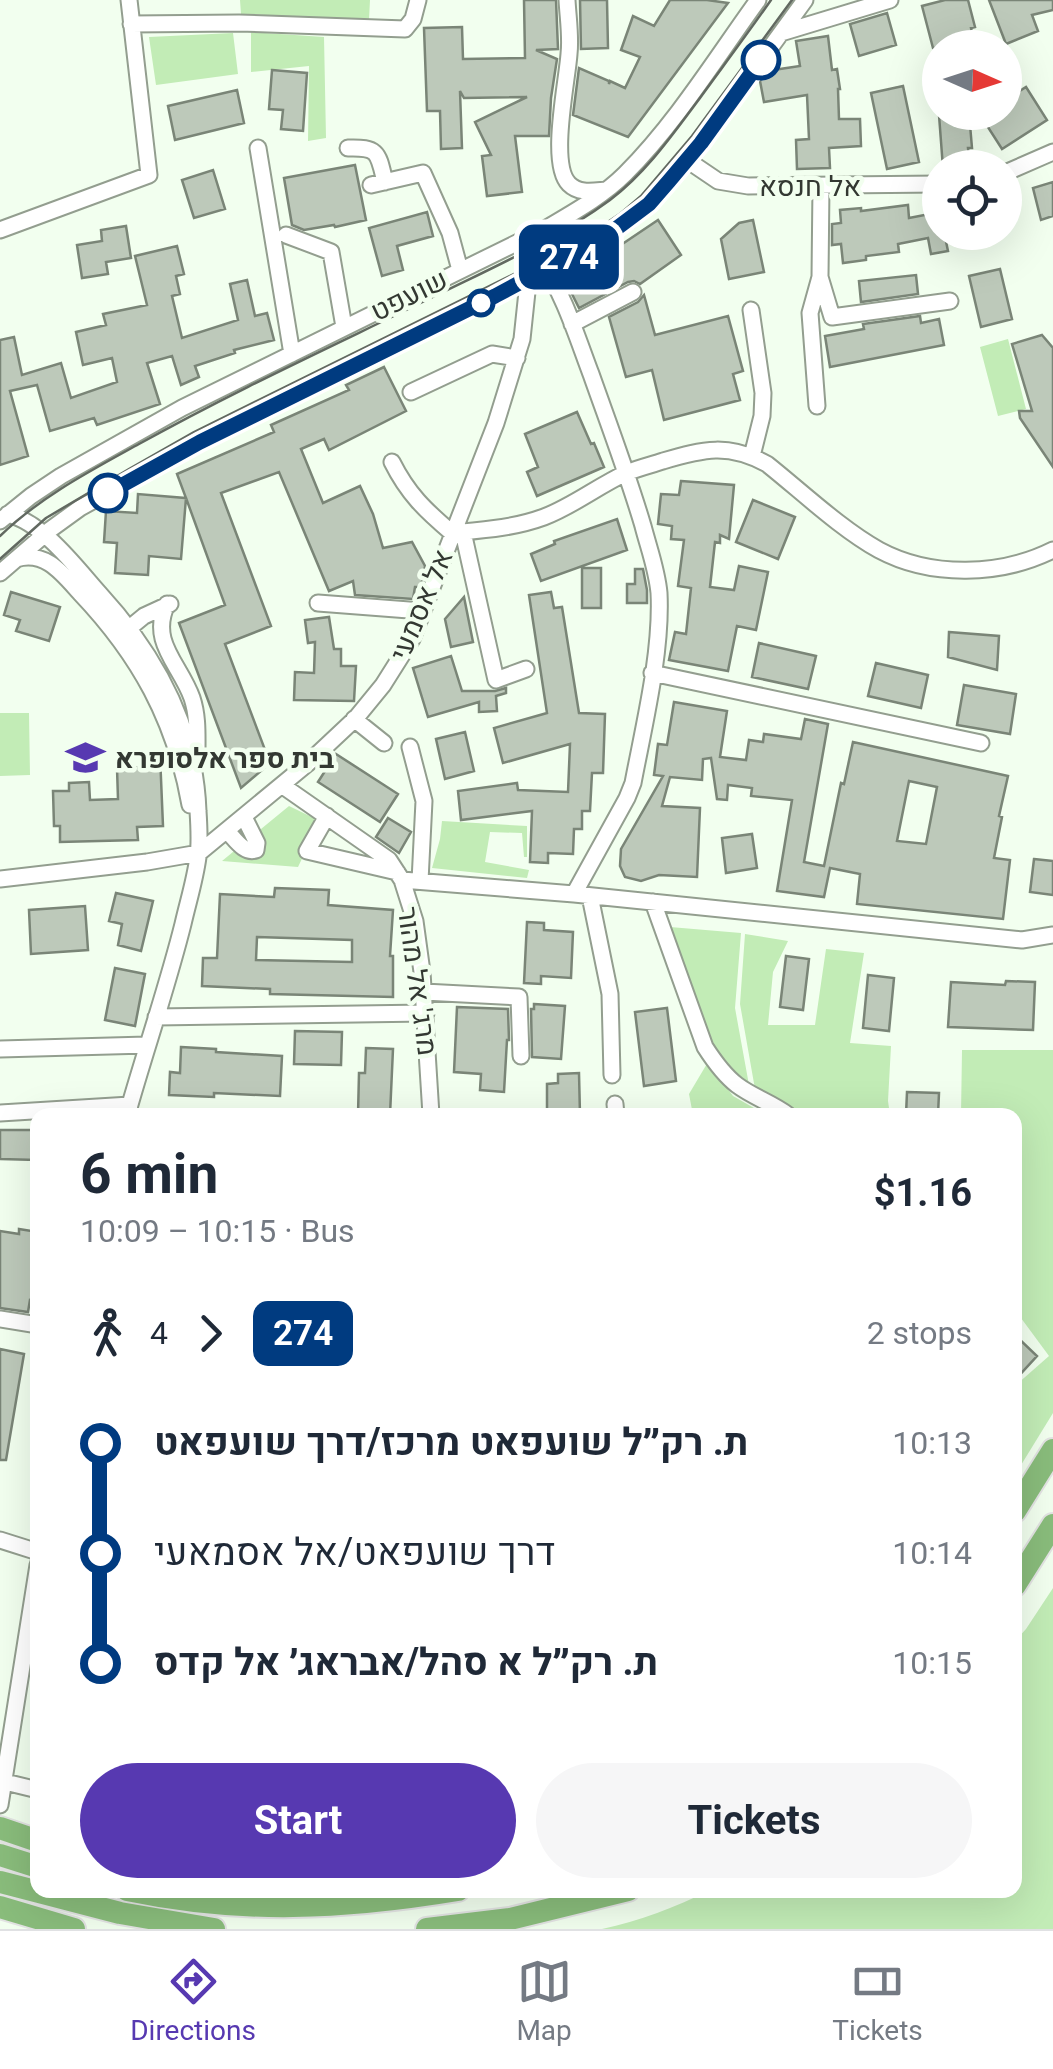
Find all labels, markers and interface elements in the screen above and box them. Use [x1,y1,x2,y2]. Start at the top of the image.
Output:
north arrow [922,30,1022,130]
map controls [922,30,1022,250]
unlabelled marker [742,41,780,79]
button: locate [922,150,1022,250]
street label: אל חנסא [759,170,861,203]
line badge: 274 [512,224,626,290]
text: 274 [539,237,599,278]
street label: שועפט [365,263,453,328]
unlabelled marker [468,290,494,316]
unlabelled marker [89,474,127,512]
street label: אל אסמעי [383,545,460,666]
school or university icon: בית ספר אלסופרא [64,737,106,779]
place label: בית ספר אלסופרא [115,742,334,775]
street label: מרג' אל מהור [391,905,444,1057]
text: 6 min [80,1142,218,1206]
text: $1.16 [874,1171,972,1215]
text: 10:09 – 10:15 · Bus [80,1212,355,1250]
icon: walk [80,1306,135,1361]
icon: forward [183,1306,238,1361]
text: 274 [273,1313,333,1354]
text: 4 [150,1314,168,1352]
text: 2 stops [867,1314,972,1352]
text: ת. רק״ל שועפאט מרכז/דרך שועפאט [154,1420,748,1464]
text: 10:13 [892,1424,972,1462]
text: דרך שועפאט/אל אסמאעי [154,1530,555,1574]
text: 10:14 [892,1534,972,1572]
text: ת. רק״ל א סהל/אבראג׳ אל קדס [154,1640,658,1684]
text: 10:15 [892,1644,972,1682]
button: Start [80,1763,516,1878]
button: Tickets [536,1763,972,1878]
tab: Directions [130,1954,256,2047]
tab: Map [516,1954,572,2047]
tab: Tickets [832,1954,923,2047]

